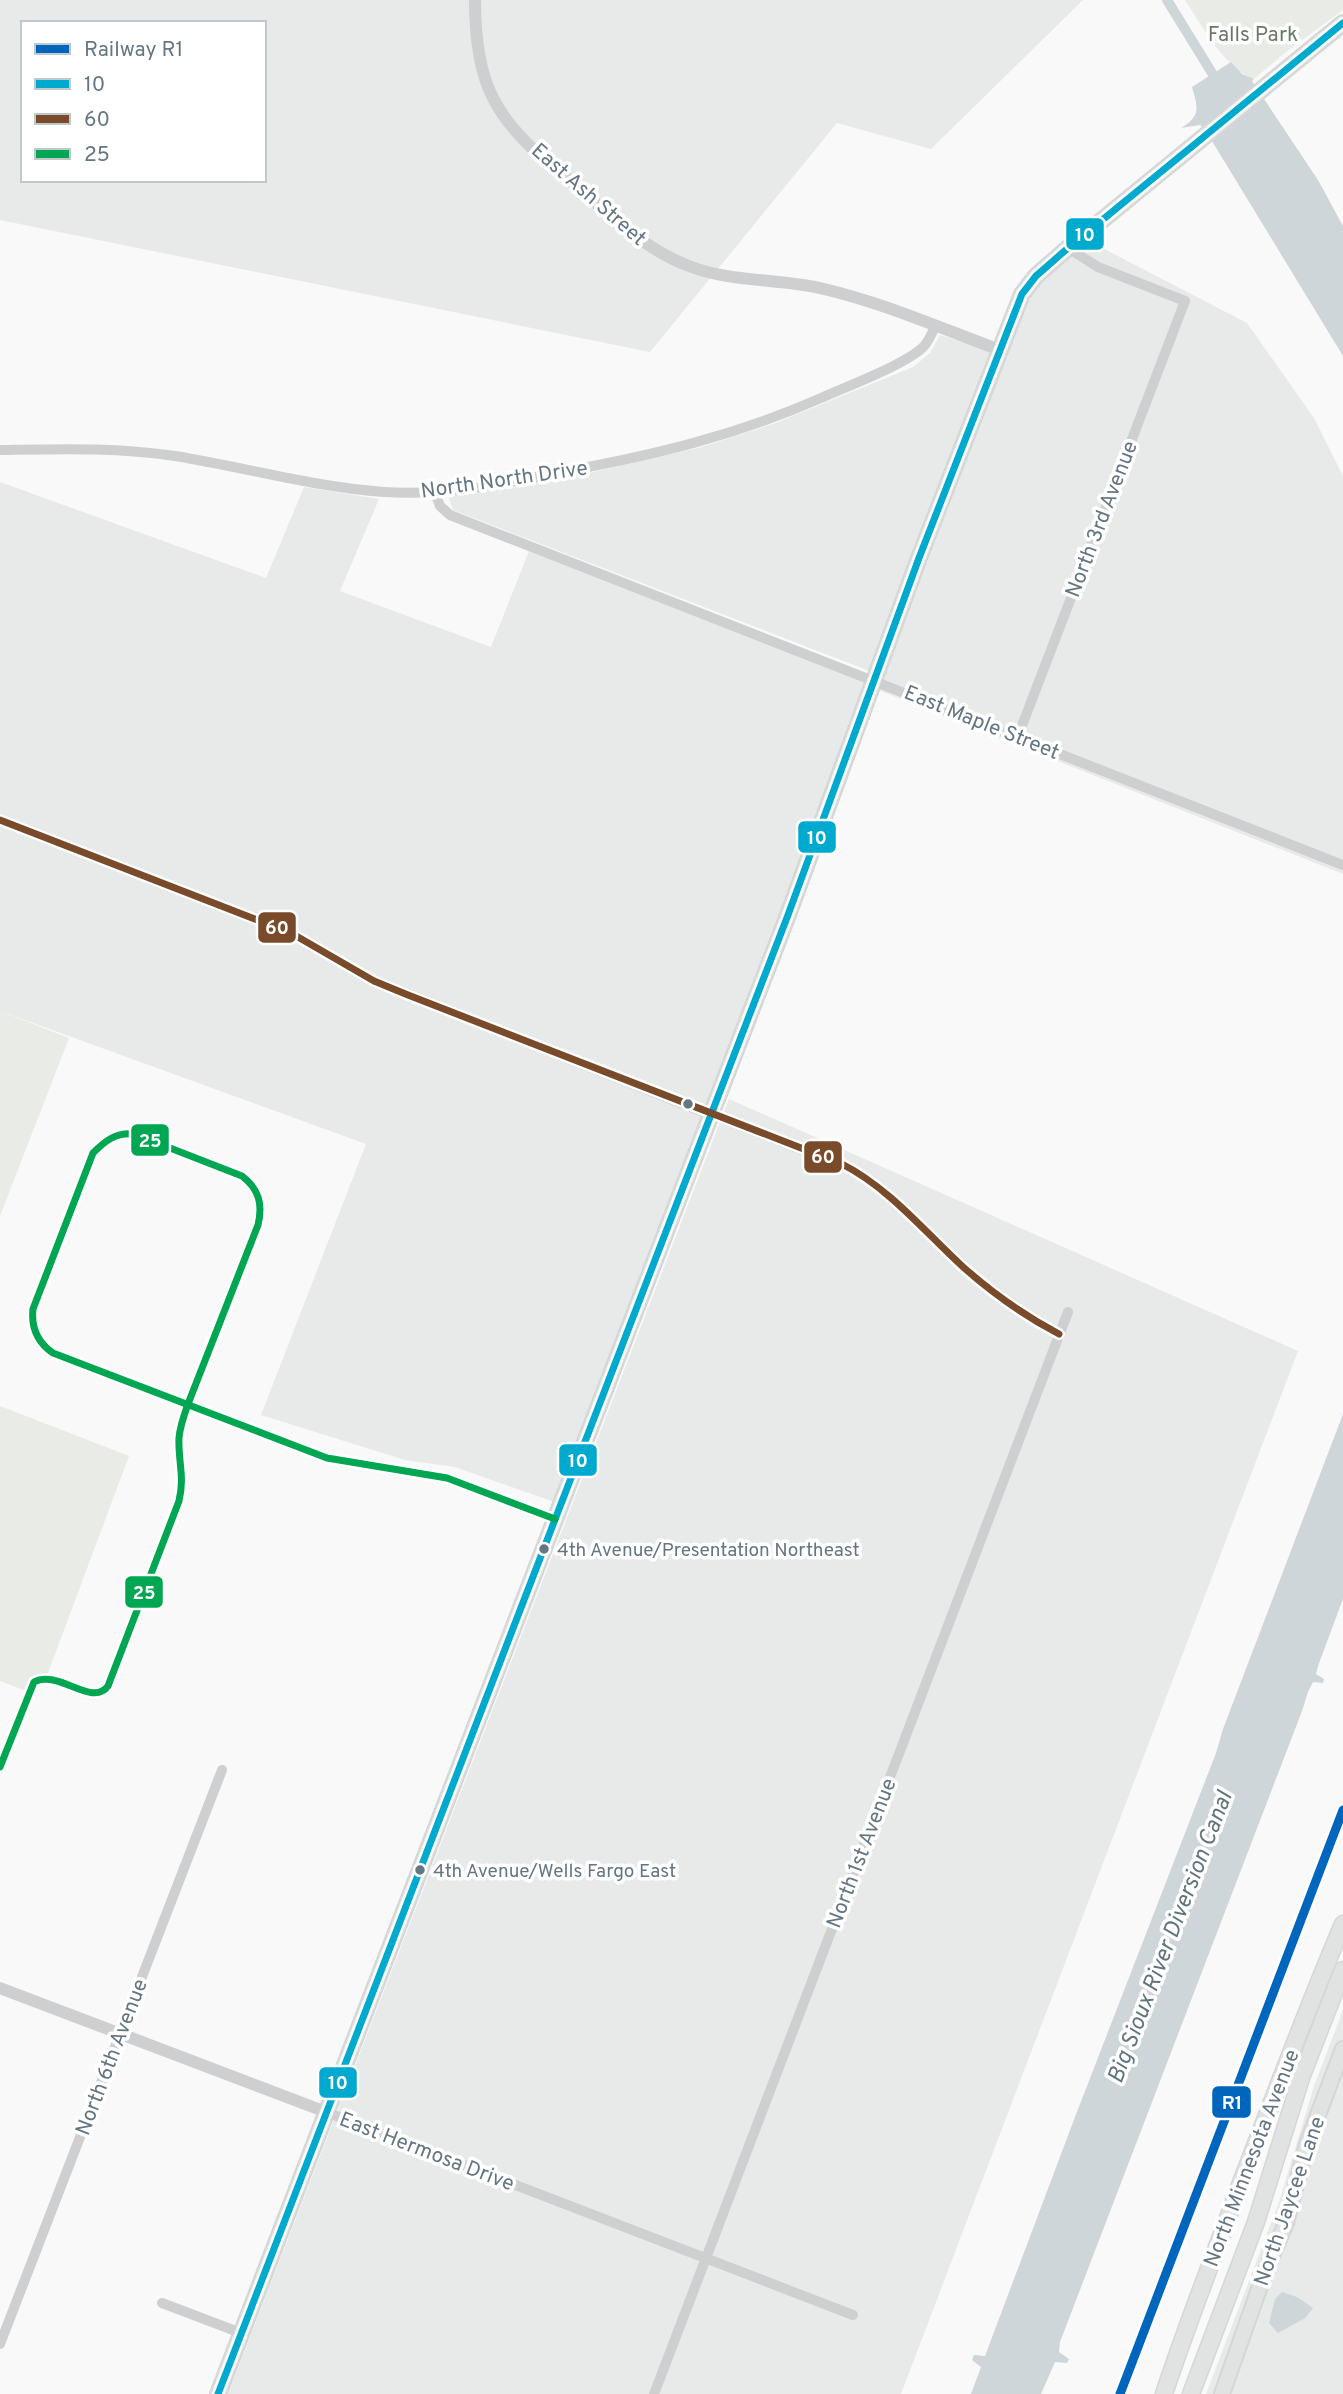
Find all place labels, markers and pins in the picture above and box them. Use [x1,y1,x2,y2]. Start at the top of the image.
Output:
unlabelled marker [681,1097,695,1111]
place label: 4th Avenue/Presentation Northeast [557,1539,860,1563]
marker: 4th Avenue/Presentation Northeast [537,1542,551,1556]
place label: 4th Avenue/Wells Fargo East [433,1860,676,1884]
marker: 4th Avenue/Wells Fargo East [413,1863,427,1877]

